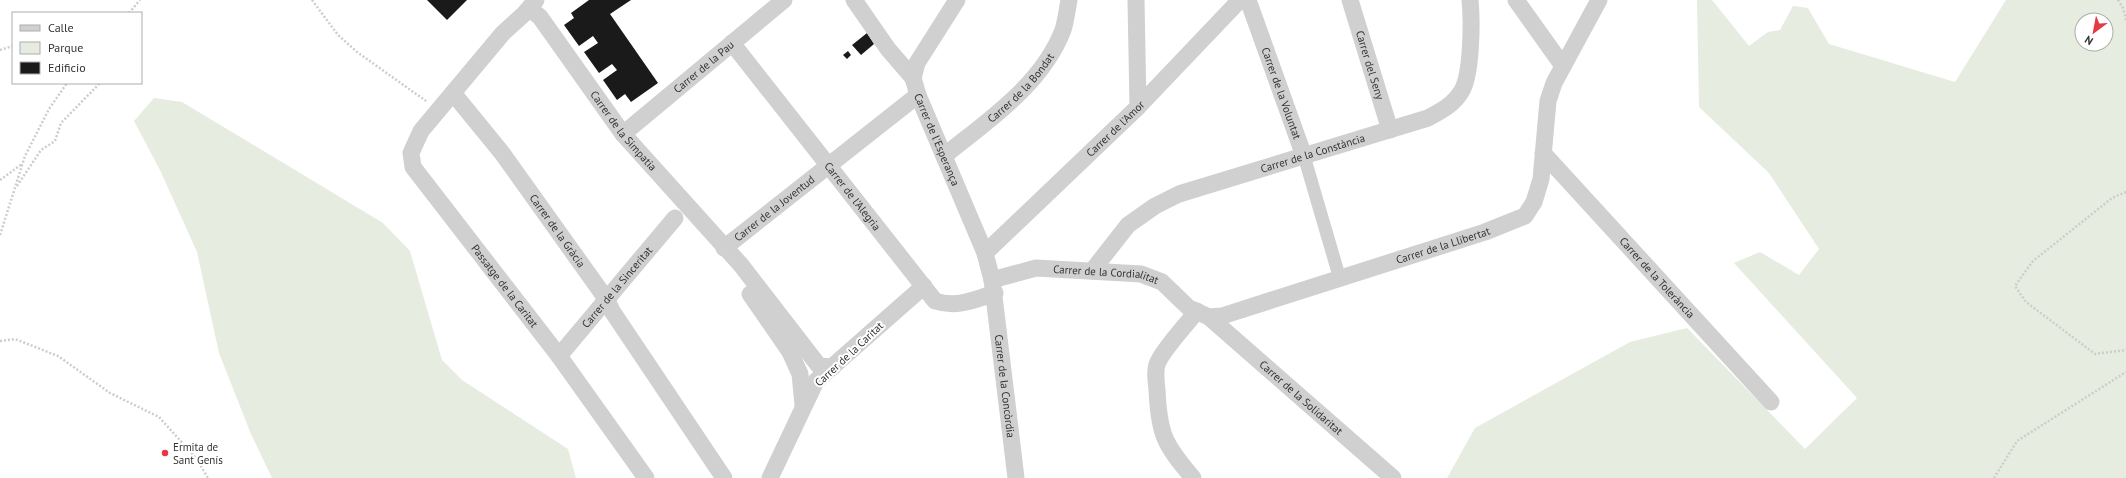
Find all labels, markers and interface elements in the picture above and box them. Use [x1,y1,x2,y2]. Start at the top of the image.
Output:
legend [12,12,142,84]
north arrow [2074,12,2114,52]
text: Calle [48,20,74,35]
street label: Carrer del Seny [1353,29,1387,102]
text: N [2082,33,2095,48]
street label: Carrer de la Pau [671,38,737,96]
text: Parque [48,40,83,55]
street label: Carrer de la Voluntat [1259,45,1304,141]
street label: Carrer de la Bondat [985,50,1057,126]
text: Edificio [48,60,86,75]
street label: Carrer de la Simpatia [587,88,660,174]
street label: Carrer de l'Esperança [911,91,963,188]
street label: Carrer de l'Amor [1083,98,1147,160]
street label: Carrer de la Constància [1259,131,1367,176]
street label: Carrer de l'Alegria [821,159,884,233]
street label: Carrer de la Joventud [731,172,817,244]
street label: Carrer de la Gràcia [527,191,588,270]
street label: Carrer de la Llibertat [1394,224,1492,267]
street label: Carrer de la Tolerància [1616,234,1698,321]
street label: Passatge de la Caritat [468,241,541,330]
street label: Carrer de la Sinceritat [579,243,655,331]
street label: Carrer de la Cordialitat [1053,262,1161,287]
street label: Carrer de la Caritat [812,319,886,389]
street label: Carrer de la Concòrdia [992,334,1018,439]
street label: Carrer de la Solidaritat [1256,357,1346,438]
place label: Ermita de Sant Genís [173,440,223,467]
marker: Ermita de Sant Genís [160,448,170,458]

